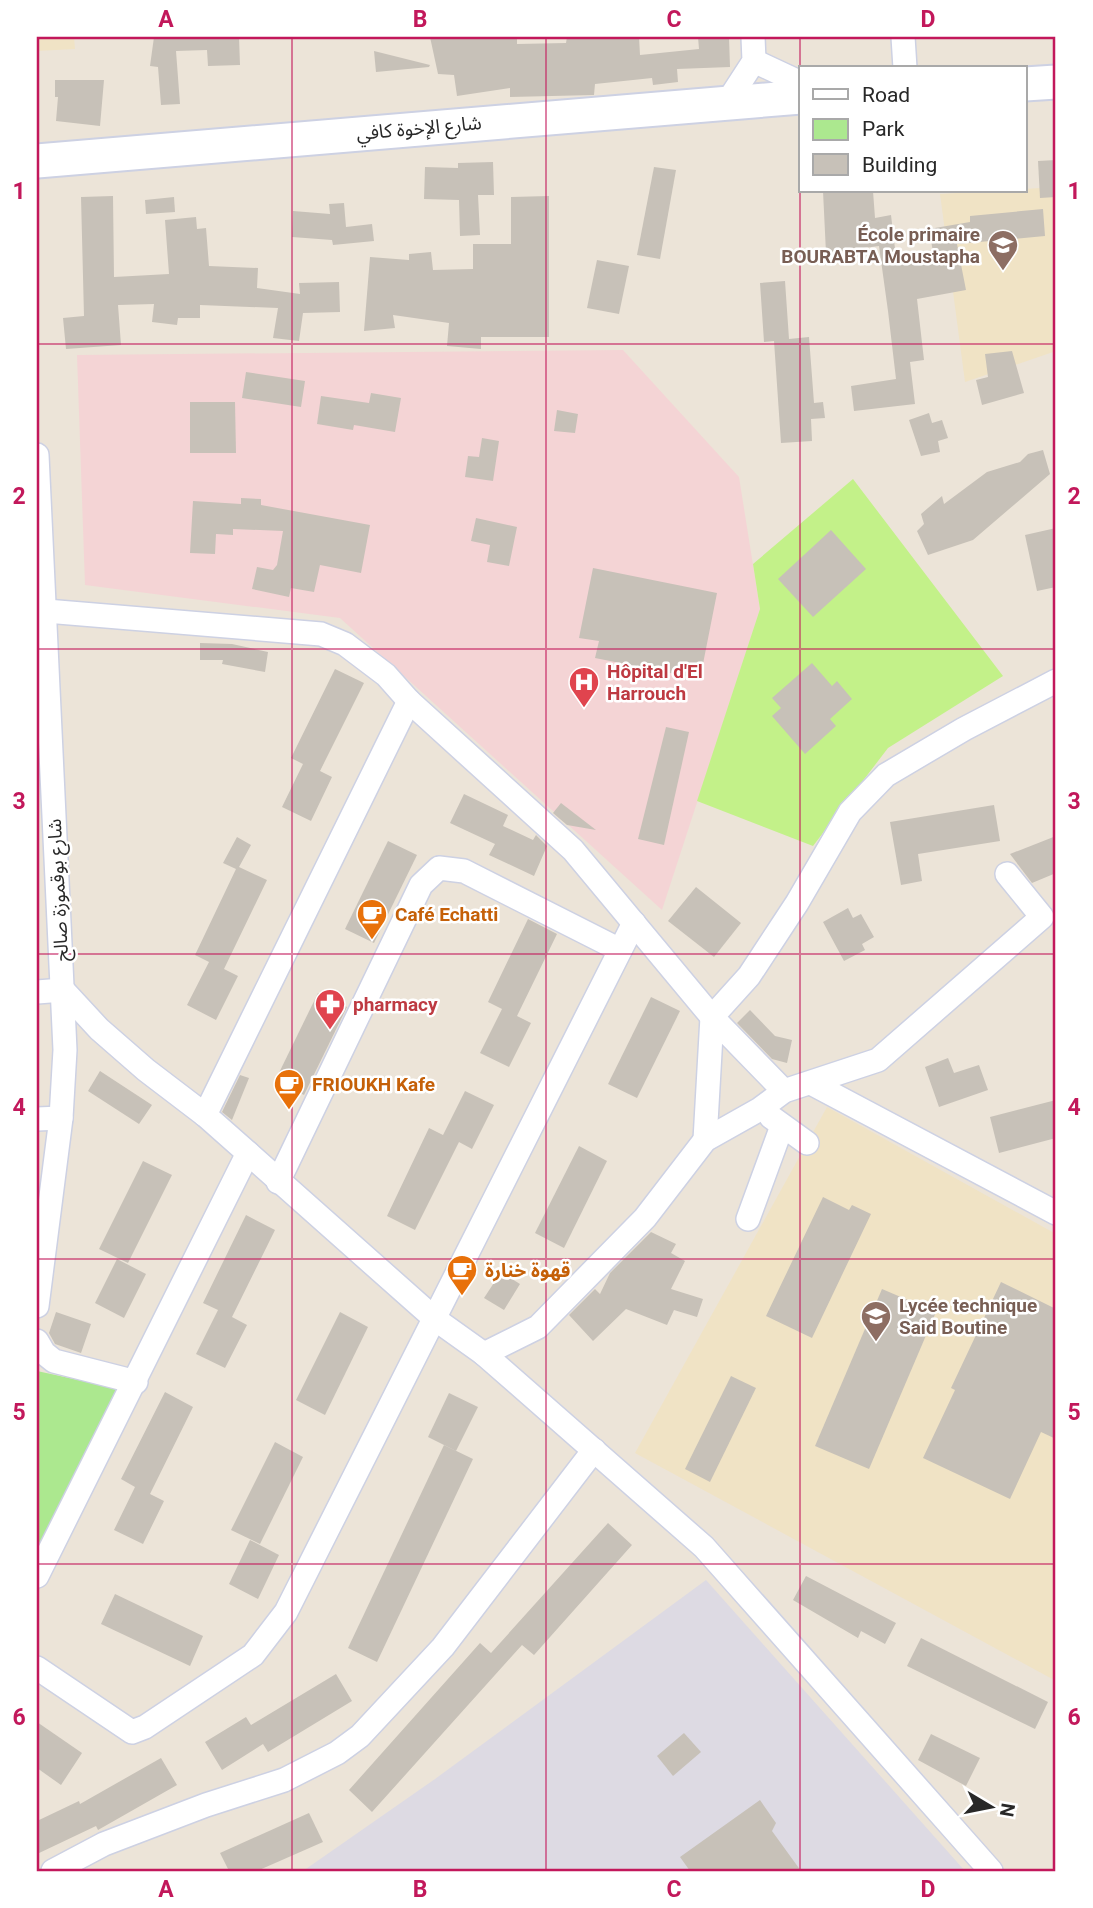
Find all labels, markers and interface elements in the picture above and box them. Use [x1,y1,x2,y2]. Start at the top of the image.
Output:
text: A [158,6,174,33]
text: B [413,6,427,33]
text: C [666,6,682,33]
text: D [921,6,935,33]
legend [799,66,1026,192]
text: Road [862,83,910,107]
street label: شارع الإخوة كافي [355,111,483,148]
text: Park [862,117,905,141]
text: Building [862,153,937,177]
text: 1 [12,178,26,205]
text: 1 [1067,178,1081,205]
place label: École primaire BOURABTA Moustapha [781,223,980,268]
school or university icon: École primaire BOURABTA Moustapha [986,228,1020,272]
text: 2 [12,483,26,510]
text: 2 [1067,483,1081,510]
place label: Hôpital d'El Harrouch [607,660,703,705]
hospital icon: Hôpital d'El Harrouch [567,665,601,709]
text: 3 [12,788,26,815]
text: 3 [1067,788,1081,815]
street label: شارع بوقموزة صالح [43,818,76,962]
cafe icon: Café Echatti [355,897,389,941]
place label: Café Echatti [395,903,498,926]
pharmacy icon: pharmacy [313,987,347,1031]
place label: pharmacy [353,993,438,1016]
cafe icon: FRIOUKH Kafe [272,1067,306,1111]
place label: FRIOUKH Kafe [312,1073,435,1096]
text: 4 [12,1094,26,1121]
text: 4 [1067,1094,1081,1121]
cafe icon: قهوة خنارة [445,1253,479,1297]
place label: قهوة خنارة [485,1259,570,1282]
place label: Lycée technique Said Boutine [899,1294,1037,1339]
school or university icon: Lycée technique Said Boutine [859,1299,893,1343]
text: 5 [12,1399,26,1426]
text: 5 [1067,1399,1081,1426]
text: 6 [12,1704,26,1731]
text: 6 [1067,1704,1081,1731]
north arrow [956,1772,1026,1842]
text: N [995,1801,1020,1818]
text: A [158,1876,174,1903]
text: B [413,1876,427,1903]
text: C [666,1876,682,1903]
text: D [921,1876,935,1903]

